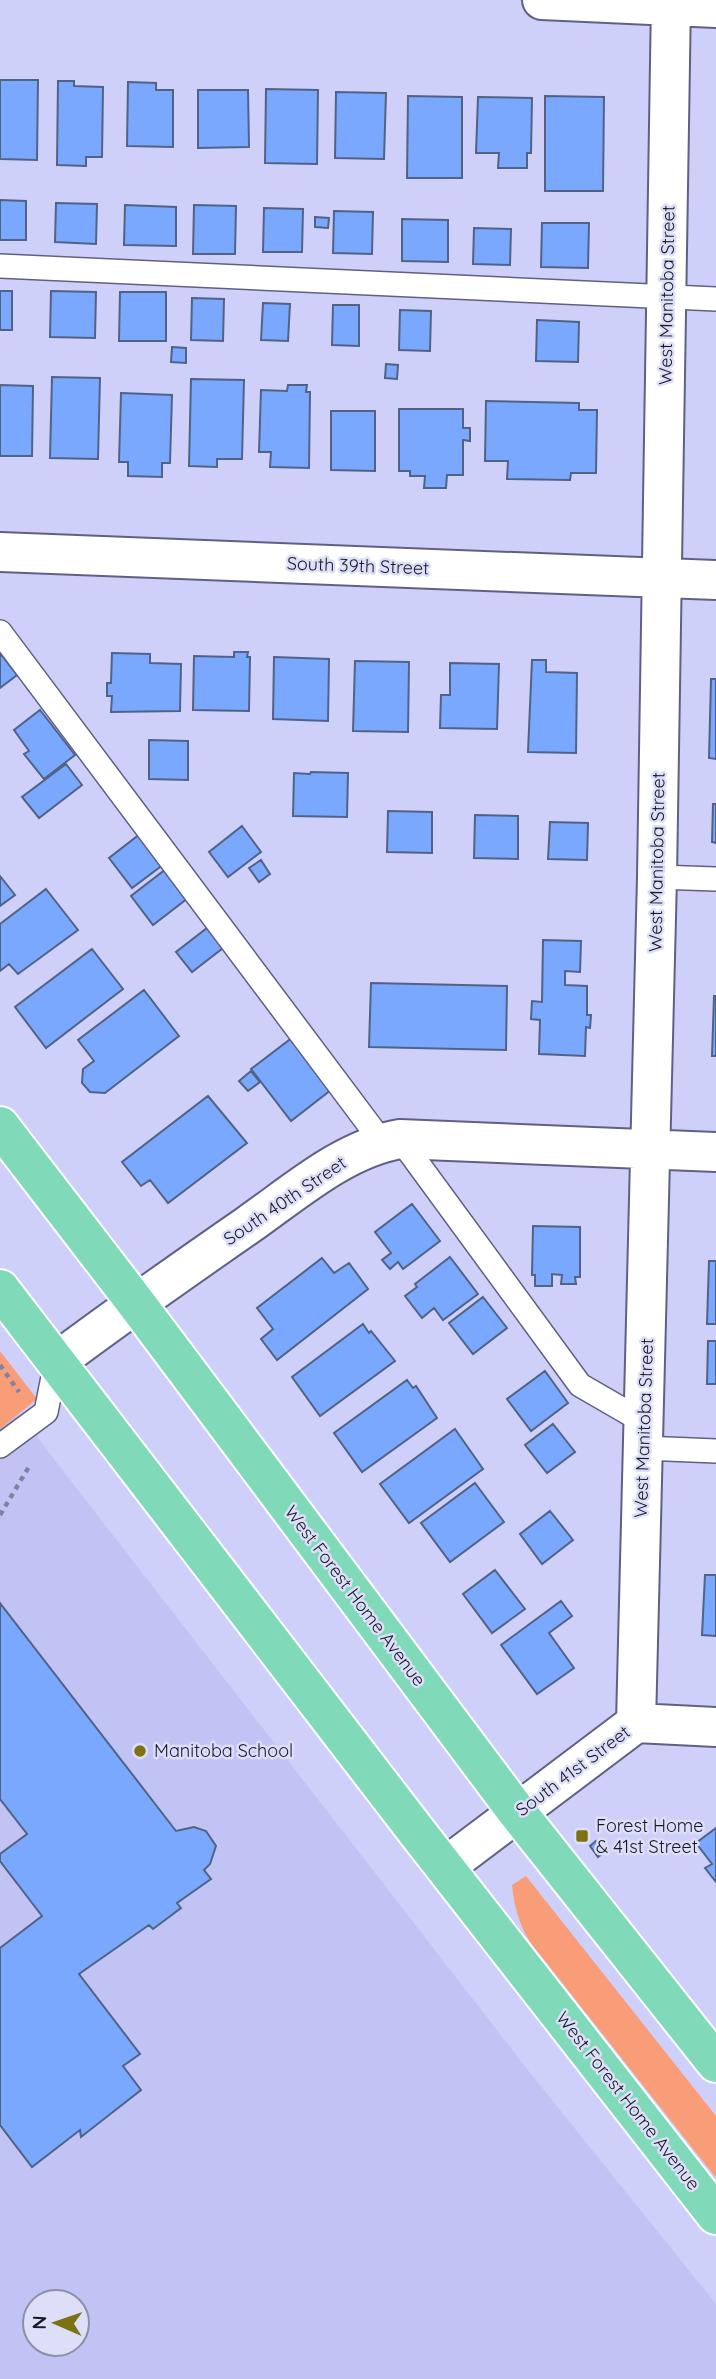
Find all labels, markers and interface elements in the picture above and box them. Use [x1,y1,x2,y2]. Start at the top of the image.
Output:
street label: West Manitoba Street [653,205,680,385]
street label: South 39th Street [286,552,430,579]
street label: West Manitoba Street [643,772,670,952]
street label: South 40th Street [219,1151,350,1250]
street label: West Manitoba Street [629,1338,658,1518]
street label: West Forest Home Avenue [280,1501,431,1691]
street label: South 41st Street [511,1720,634,1821]
place label: Manitoba School [154,1739,293,1762]
marker: Manitoba School [132,1743,148,1759]
place label: Forest Home & 41st Street [596,1814,703,1858]
marker: Forest Home & 41st Street [574,1828,590,1844]
street label: West Forest Home Avenue [551,2007,705,2195]
north arrow [21,2288,91,2358]
text: N [27,2315,51,2330]

